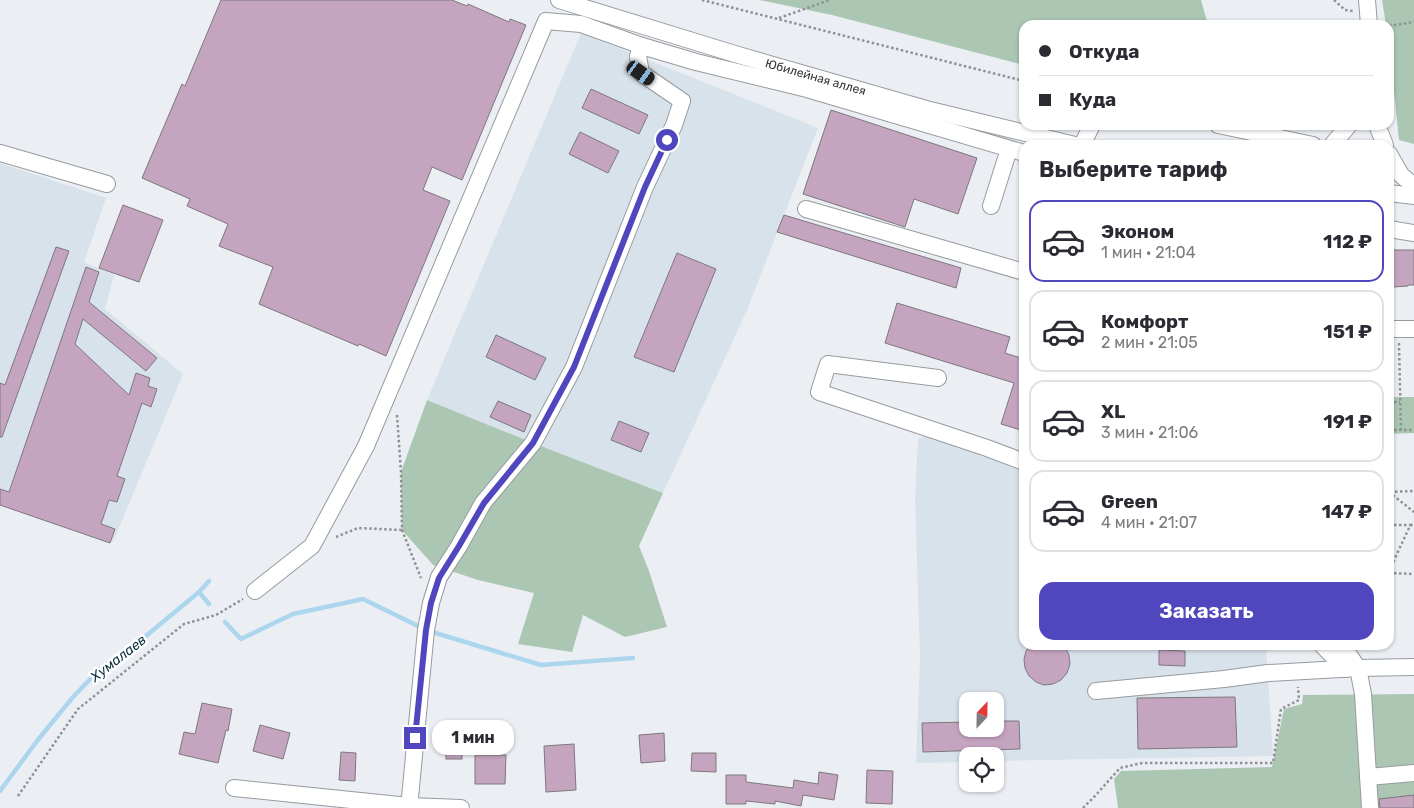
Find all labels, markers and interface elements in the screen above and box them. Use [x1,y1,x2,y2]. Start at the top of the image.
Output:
text: Откуда [1069,40,1139,63]
street label: Юбилейная аллея [764,56,868,98]
car [624,58,657,88]
text: Куда [1069,88,1116,111]
route start [656,129,678,151]
text: Выберите тариф [1039,156,1228,183]
icon: car [1041,219,1086,264]
text: Эконом [1101,220,1174,243]
text: 112 ₽ [1323,230,1372,253]
text: 1 мин · 21:04 [1101,243,1196,262]
icon: car [1041,309,1086,354]
text: Комфорт [1101,310,1188,333]
text: 151 ₽ [1323,320,1372,343]
text: 2 мин · 21:05 [1101,333,1198,352]
icon: car [1041,399,1086,444]
text: XL [1101,400,1125,423]
text: 191 ₽ [1323,410,1372,433]
text: 3 мин · 21:06 [1101,423,1198,442]
icon: car [1041,489,1086,534]
text: Green [1101,490,1158,513]
text: 147 ₽ [1321,500,1372,523]
text: 4 мин · 21:07 [1101,513,1197,532]
button: Заказать [1039,582,1374,640]
water label: Хумалаев [86,631,150,686]
north arrow [959,692,1004,738]
map controls [959,692,1004,792]
callout: 1 мин [432,720,515,756]
route end [404,727,426,749]
text: 1 мин [451,728,495,747]
button: locate [959,747,1004,792]

